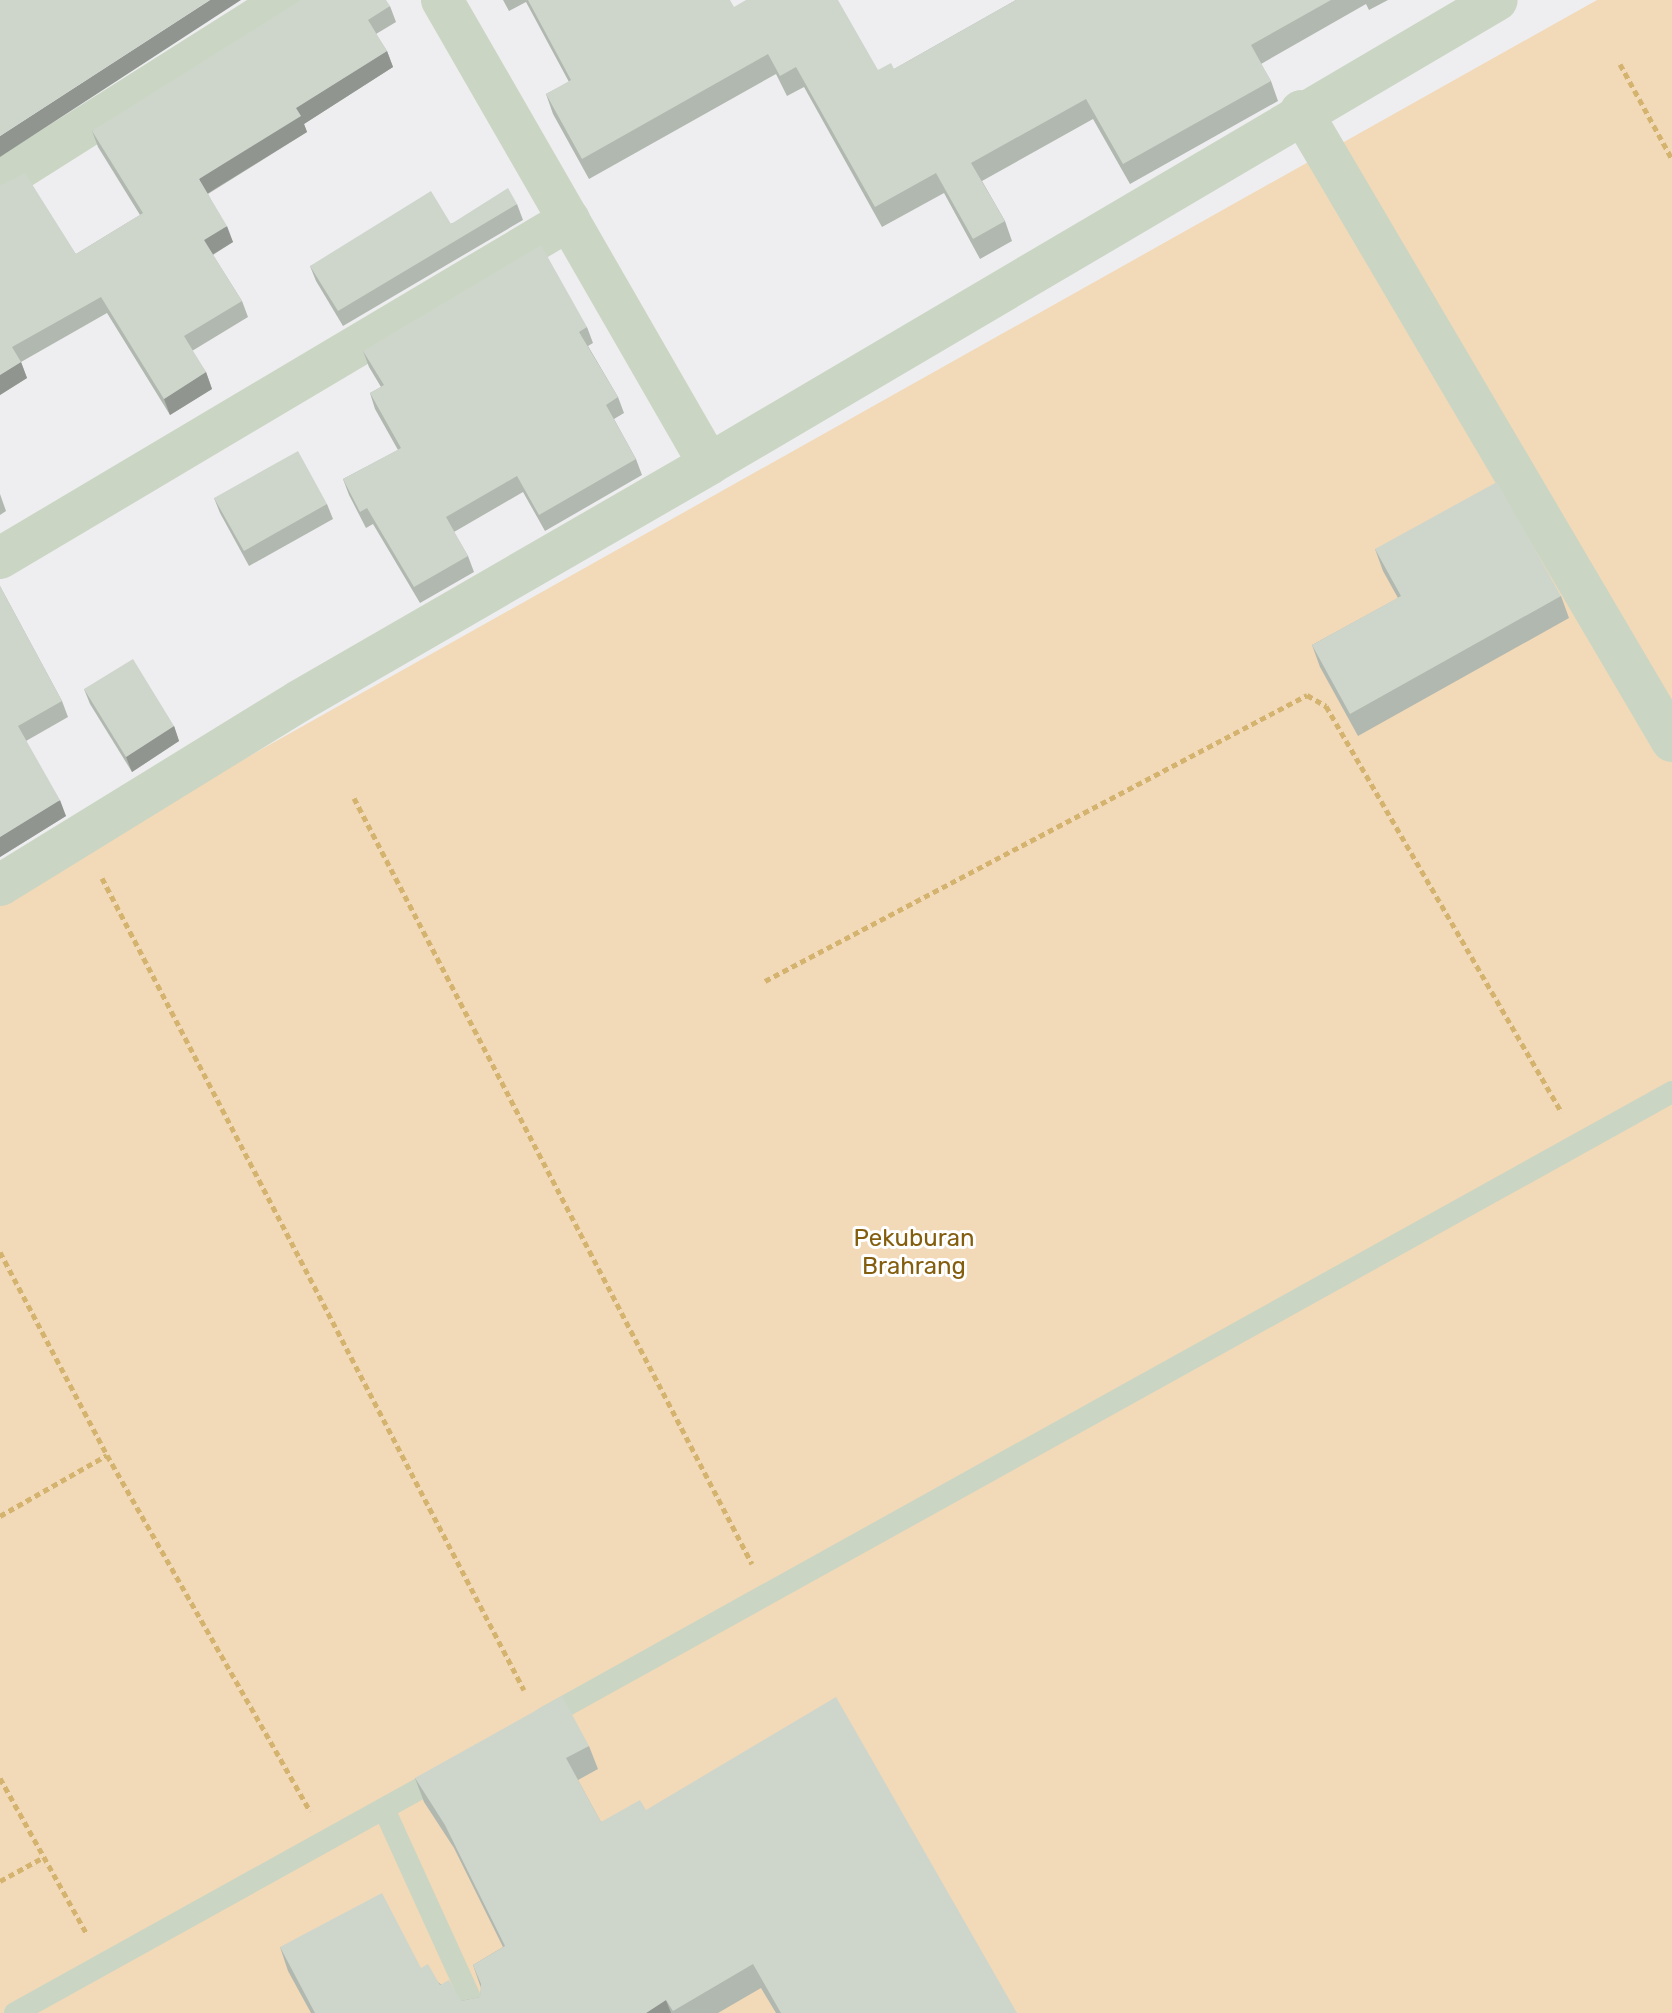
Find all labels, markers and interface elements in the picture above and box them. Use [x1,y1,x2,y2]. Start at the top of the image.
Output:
park label: Pekuburan Brahrang [854,1225,974,1281]

